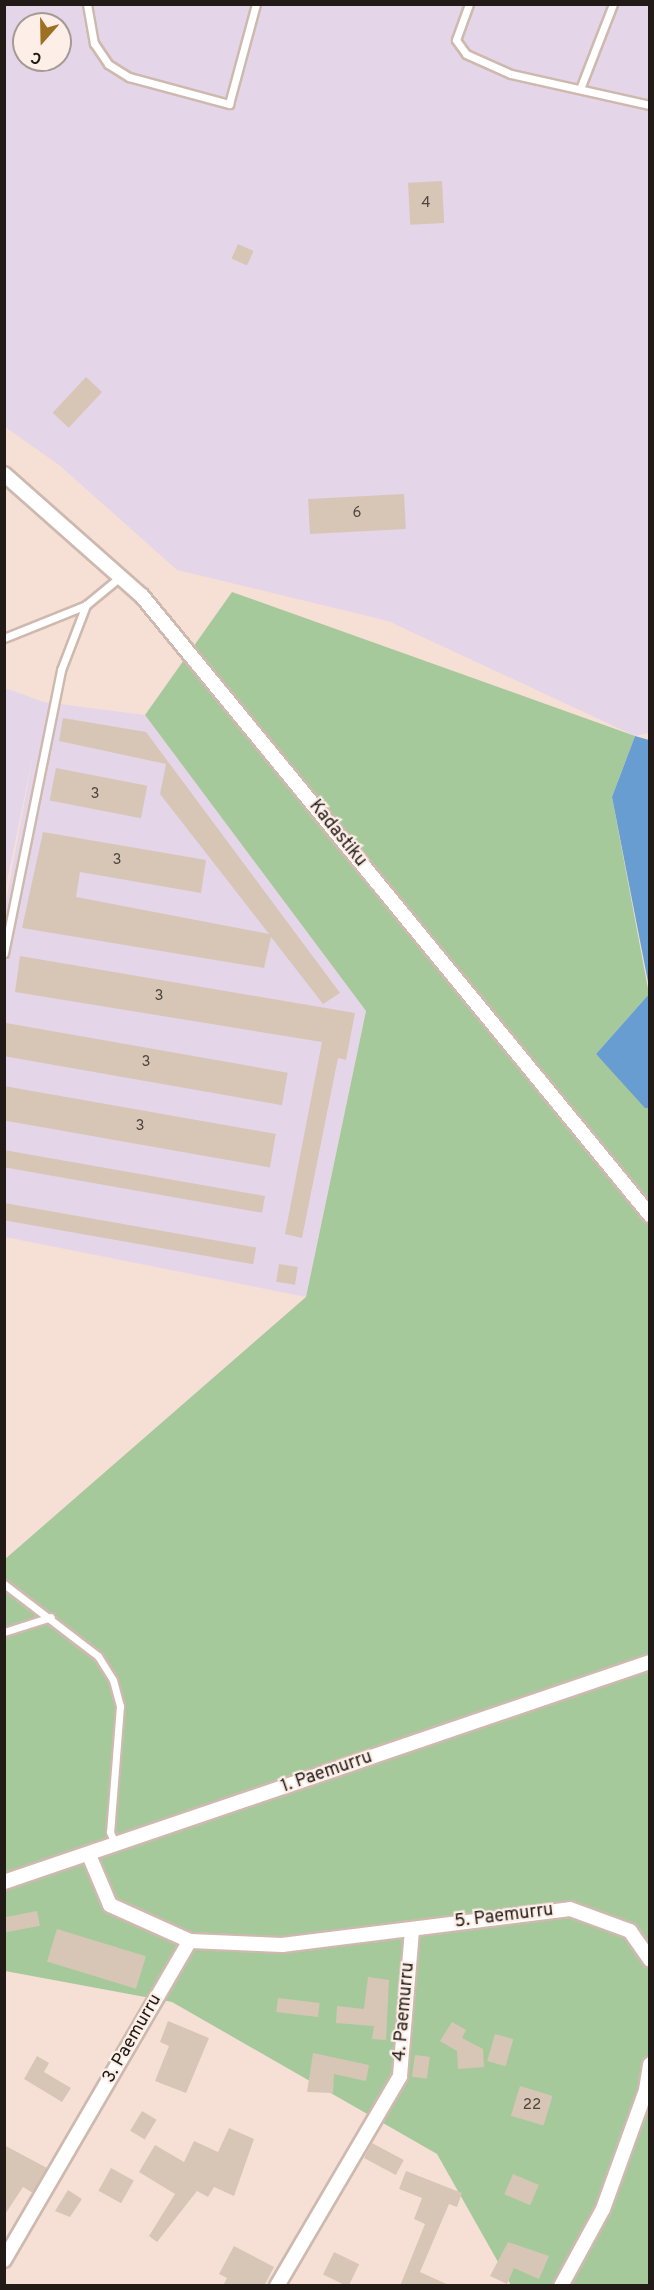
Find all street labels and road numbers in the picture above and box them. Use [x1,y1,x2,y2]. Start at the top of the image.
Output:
street label: Kadastiku [304,796,370,872]
street label: 1. Paemurru [279,1747,375,1799]
street label: 5. Paemurru [453,1900,555,1934]
street label: 4. Paemurru [390,1962,420,2062]
street label: 3. Paemurru [99,1991,167,2087]

